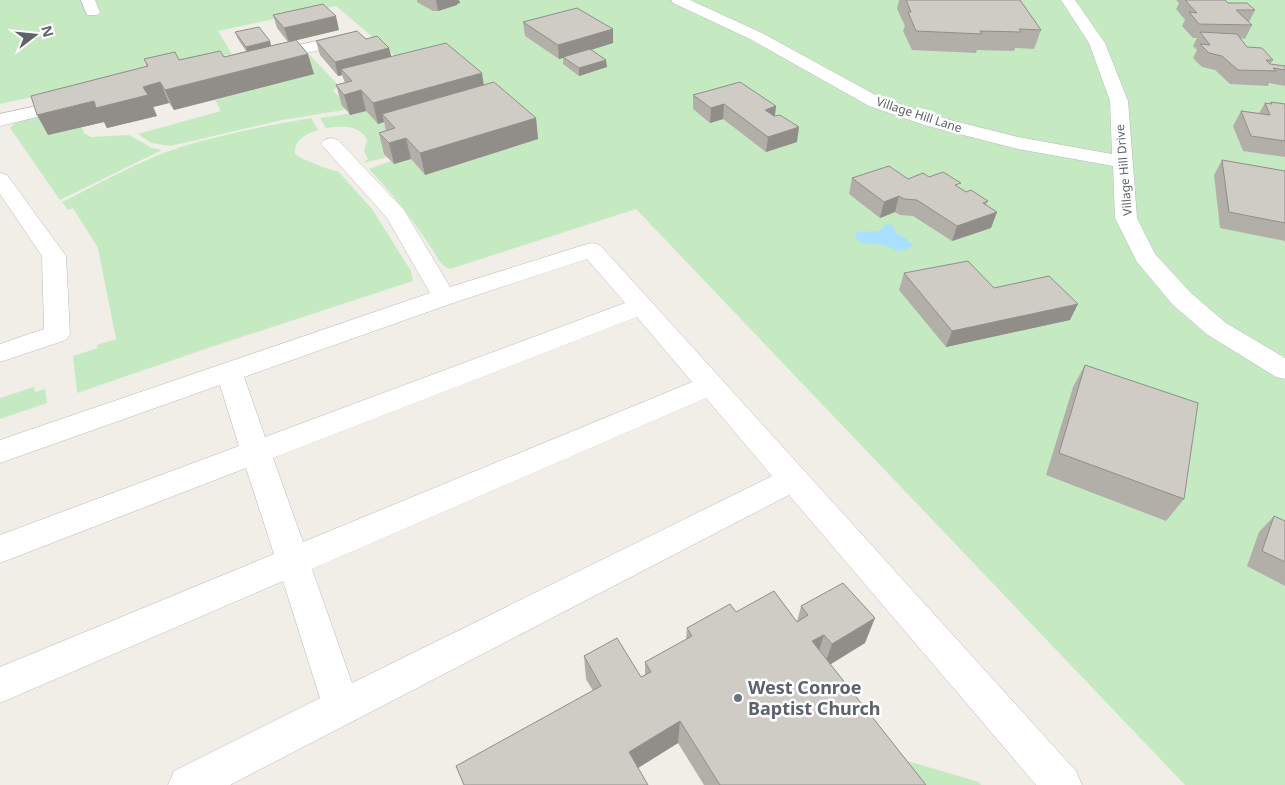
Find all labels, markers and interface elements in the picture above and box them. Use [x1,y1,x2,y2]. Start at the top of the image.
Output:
north arrow [10,10,60,60]
text: N [37,23,59,39]
street label: Village Hill Lane [874,93,964,136]
street label: Village Hill Drive [1111,124,1136,216]
place label: West Conroe Baptist Church [748,675,880,720]
marker: West Conroe Baptist Church [732,692,744,704]

